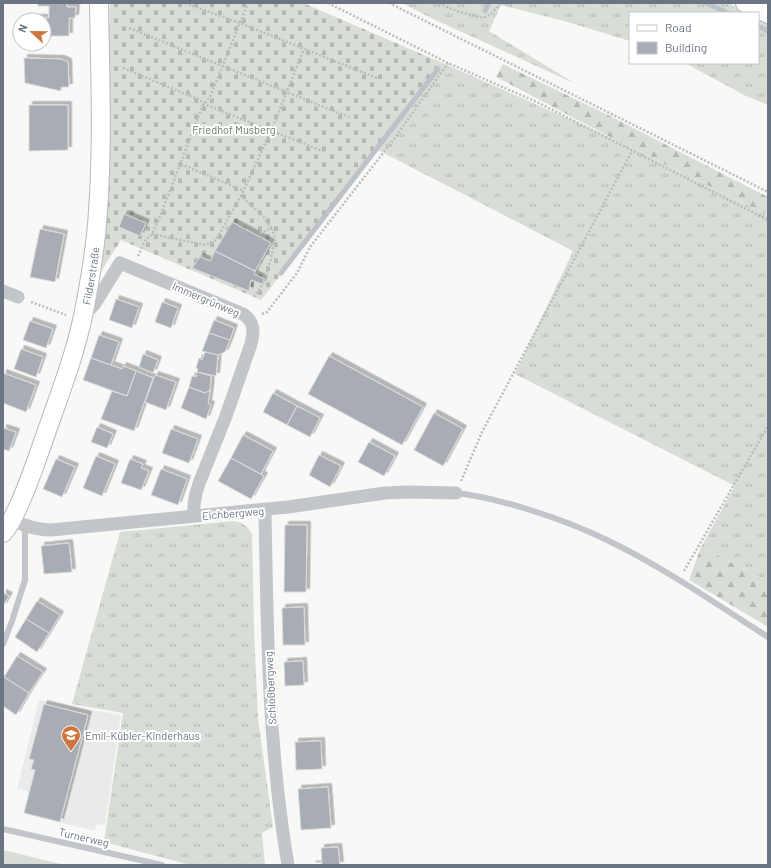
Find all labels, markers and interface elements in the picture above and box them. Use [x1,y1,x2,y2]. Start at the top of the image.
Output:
north arrow [12,12,52,52]
legend [629,12,759,64]
text: Road [665,20,692,34]
text: N [15,22,30,34]
text: Building [665,40,707,54]
park label: Friedhof Musberg [192,123,276,136]
street label: Filderstraße [79,246,101,306]
street label: Immergrünweg [170,279,242,319]
street label: Eichbergweg [201,504,265,522]
street label: Schloßbergweg [262,651,278,725]
school or university icon: Emil-Kübler-Kinderhaus [60,724,82,752]
place label: Emil-Kübler-Kinderhaus [85,729,200,742]
street label: Turnerweg [58,825,111,849]

